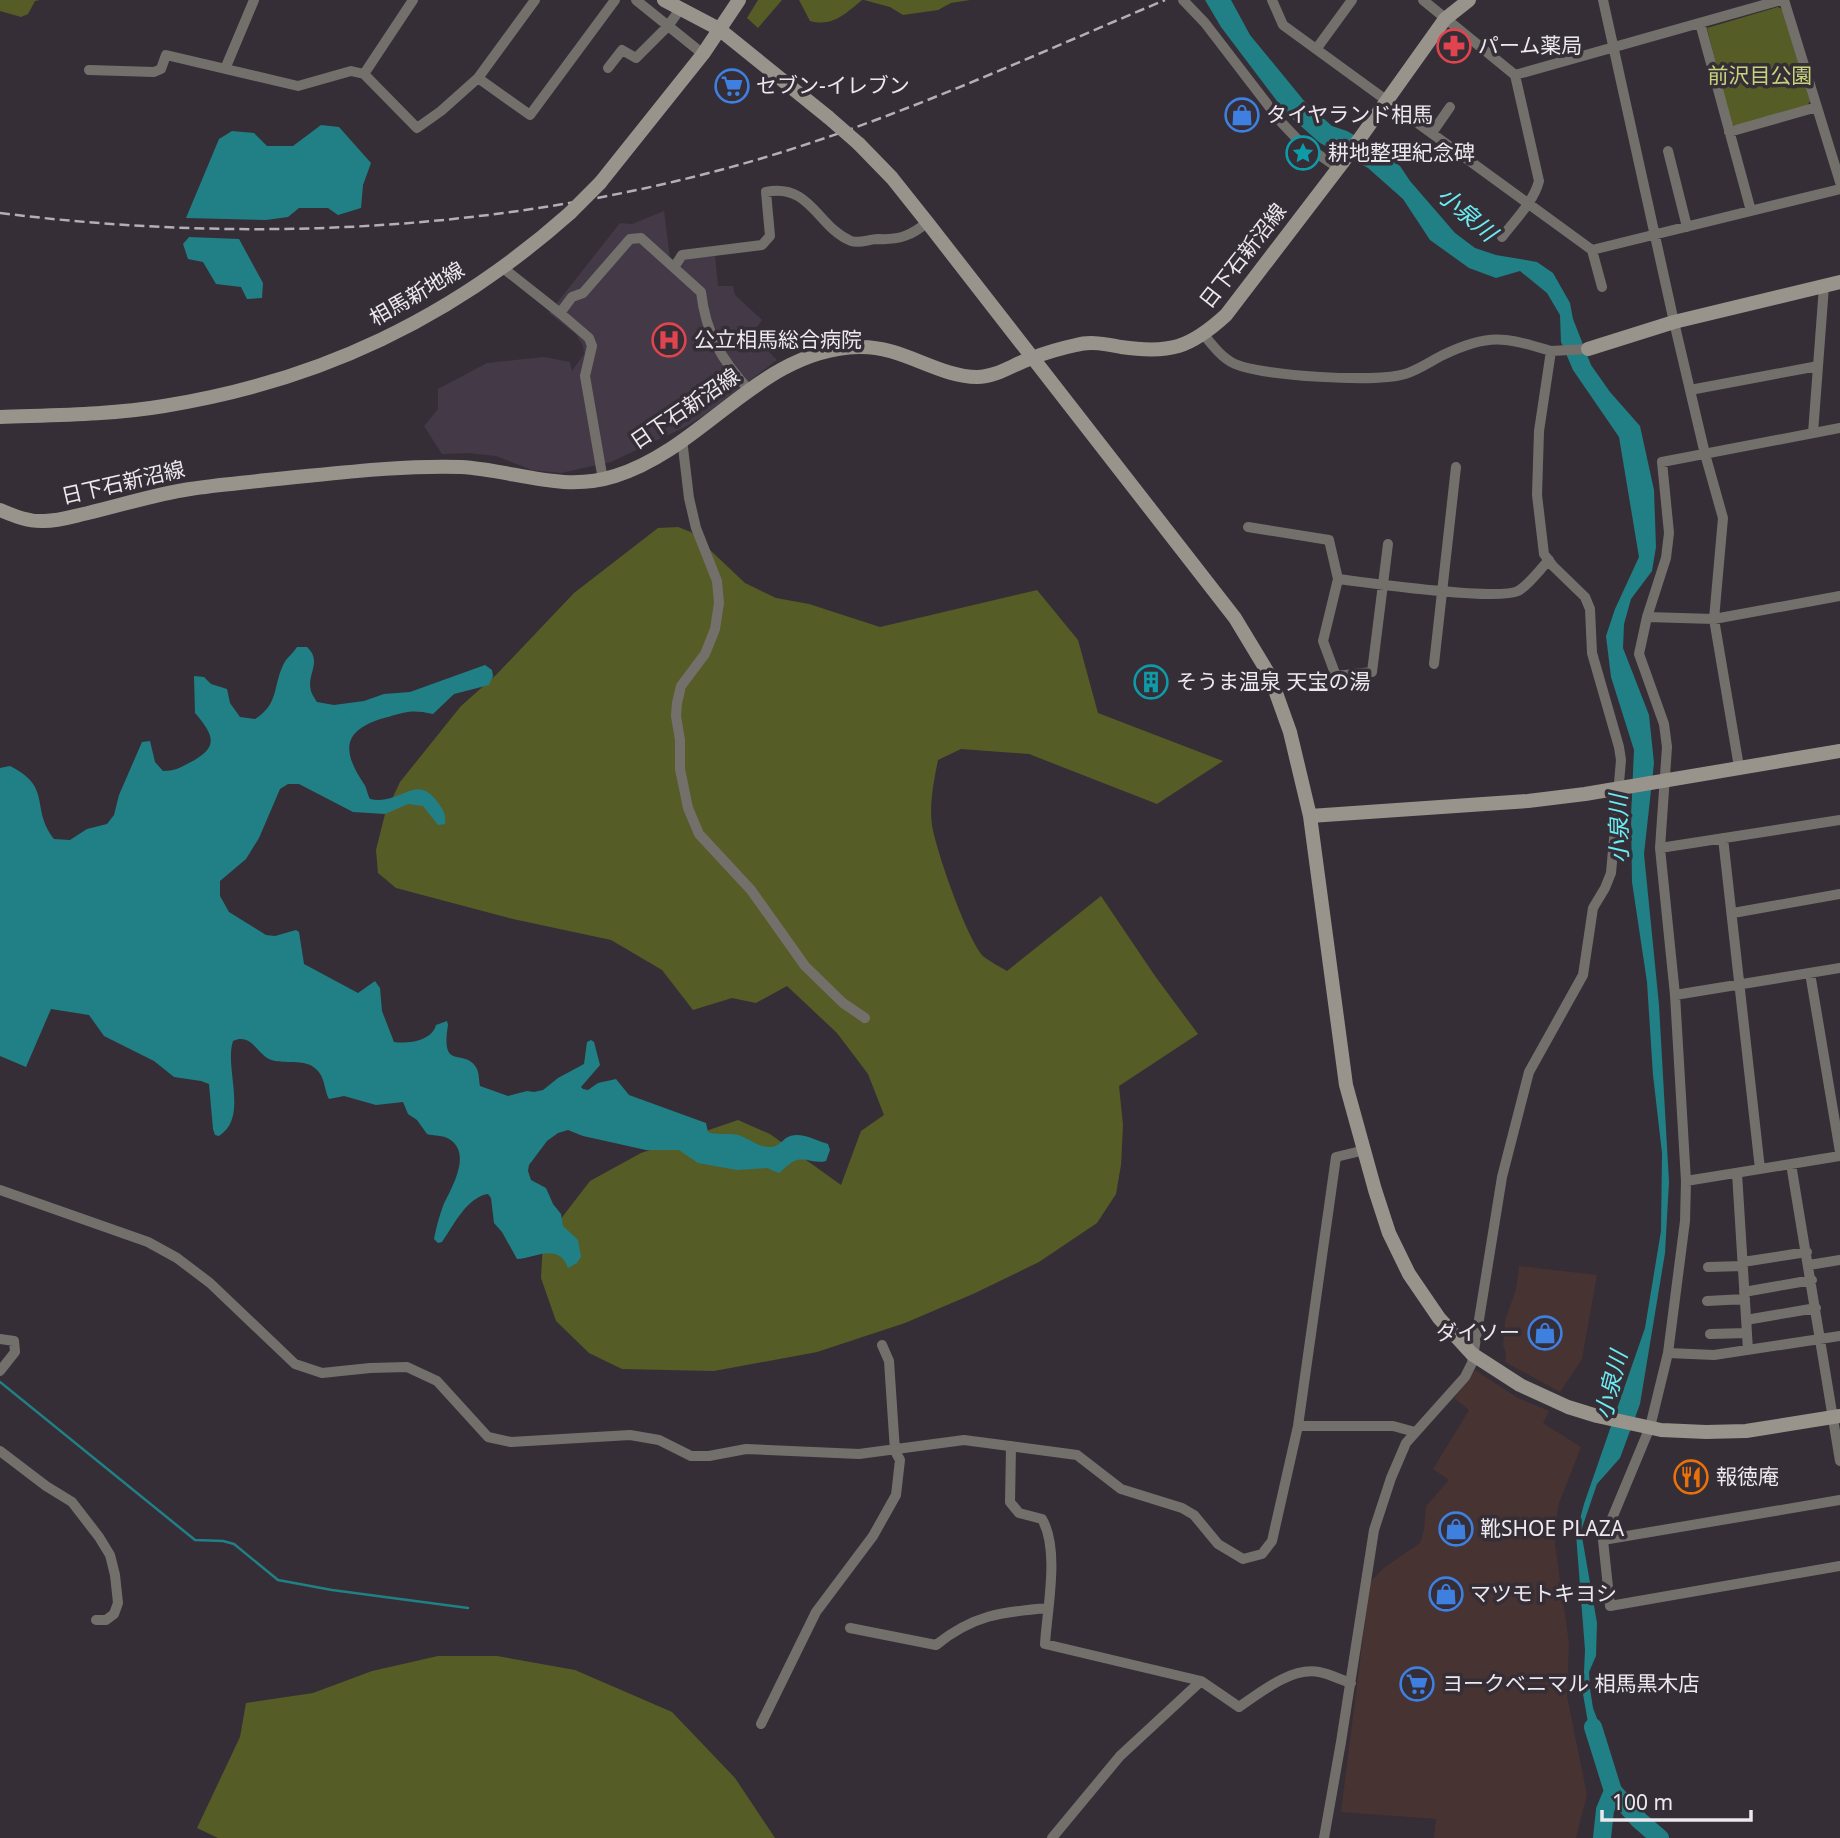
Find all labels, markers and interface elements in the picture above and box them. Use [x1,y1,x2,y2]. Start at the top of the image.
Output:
pharmacy icon: パーム薬局 [1435,27,1473,65]
place label: パーム薬局 [1478,31,1582,59]
park label: 前沢目公園 [1708,61,1813,89]
supermarket icon: セブン-イレブン [713,67,751,105]
place label: セブン-イレブン [756,71,910,99]
shop icon: タイヤランド相馬 [1223,96,1261,134]
place label: タイヤランド相馬 [1266,100,1433,128]
place icon: 耕地整理紀念碑 [1284,134,1322,172]
place label: 耕地整理紀念碑 [1328,138,1475,166]
water label: 小泉川 [1431,179,1506,250]
street label: 日下石新沼線 [1192,197,1292,314]
street label: 相馬新地線 [364,255,469,332]
hospital icon: 公立相馬総合病院 [650,321,688,359]
place label: 公立相馬総合病院 [694,325,862,353]
street label: 日下石新沼線 [624,361,744,455]
street label: 日下石新沼線 [58,454,187,510]
building icon: そうま温泉 天宝の湯 [1132,663,1170,701]
place label: そうま温泉 天宝の湯 [1176,667,1370,695]
water label: 小泉川 [1601,791,1635,864]
shop icon: ダイソー [1526,1314,1564,1352]
place label: ダイソー [1436,1318,1520,1346]
water label: 小泉川 [1586,1345,1635,1422]
restaurant icon: 報徳庵 [1672,1458,1710,1496]
place label: 報徳庵 [1716,1462,1779,1490]
shop icon: 靴SHOE PLAZA [1437,1510,1475,1548]
place label: 靴SHOE PLAZA [1480,1514,1625,1542]
shop icon: マツモトキヨシ [1427,1575,1465,1613]
place label: マツモトキヨシ [1470,1579,1617,1607]
supermarket icon: ヨークベニマル 相馬黒木店 [1398,1665,1436,1703]
place label: ヨークベニマル 相馬黒木店 [1442,1669,1699,1697]
scale bar [1602,1778,1751,1822]
text: 100 m [1612,1788,1673,1816]

